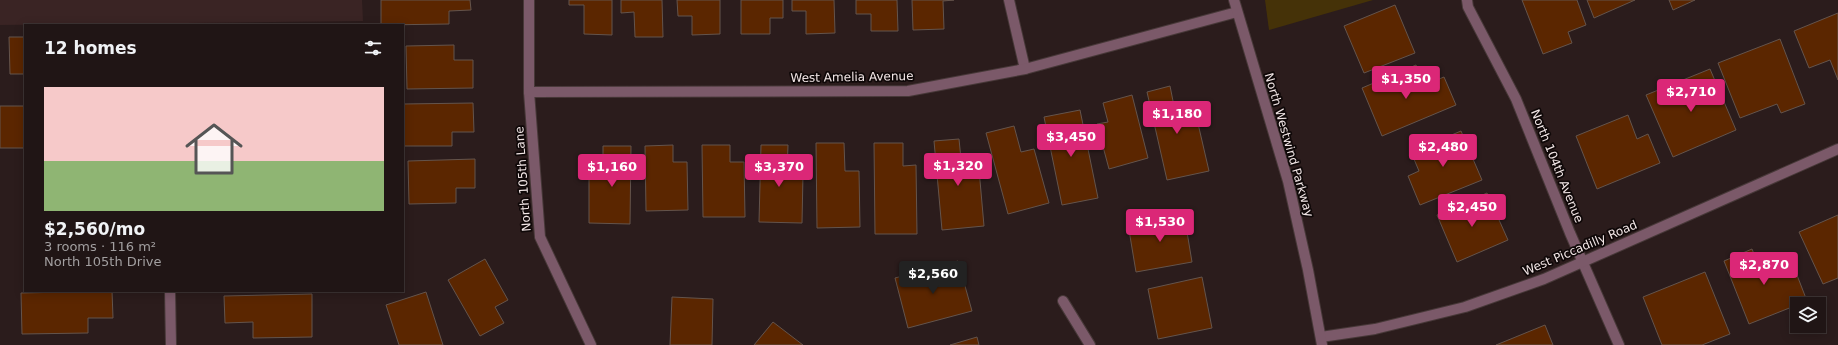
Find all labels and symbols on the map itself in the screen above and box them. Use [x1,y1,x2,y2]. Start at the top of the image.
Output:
pin: $1,350 [1373,66,1439,100]
street label: West Amelia Avenue [790,69,914,85]
street label: North Westwind Parkway [1262,71,1316,219]
pin: $2,710 [1658,79,1724,113]
pin: $1,180 [1144,101,1210,135]
street label: North 104th Avenue [1528,107,1586,225]
pin: $3,450 [1038,124,1104,158]
street label: North 105th Lane [512,126,534,232]
pin: $2,480 [1410,134,1476,168]
pin: $1,320 [925,153,991,187]
pin: $1,160 [579,154,645,188]
pin: $3,370 [746,154,812,188]
pin: $2,450 [1439,194,1505,228]
pin: $1,530 [1127,209,1193,243]
street label: West Piccadilly Road [1521,218,1639,278]
pin: $2,870 [1731,252,1797,286]
pin: $2,560 [900,261,966,295]

